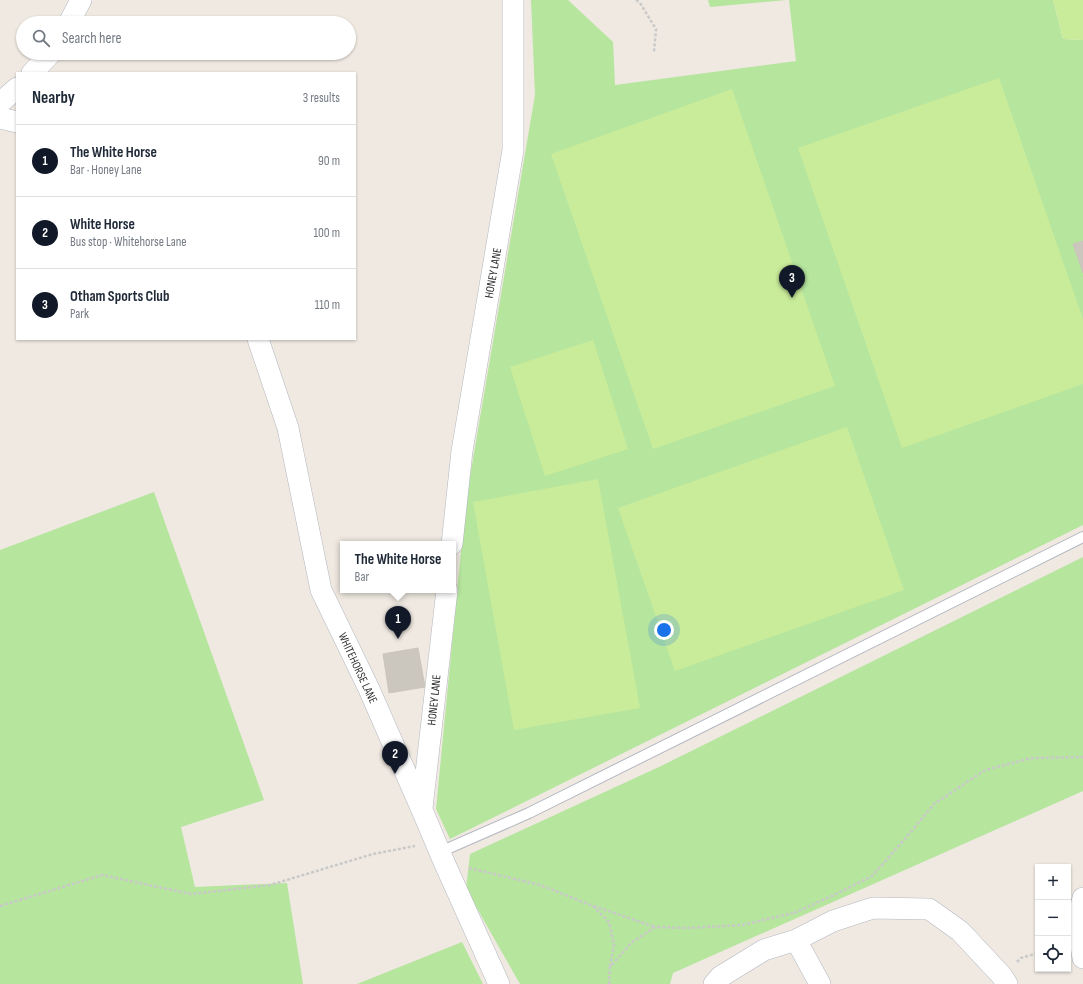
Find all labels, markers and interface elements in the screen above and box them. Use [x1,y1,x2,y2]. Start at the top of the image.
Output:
search box [16,16,356,60]
icon: search [30,27,52,49]
text: Search here [62,29,122,48]
text: Nearby [32,88,75,108]
text: 3 results [303,90,340,106]
text: The White Horse [70,143,157,162]
text: 1 [42,153,48,169]
text: 90 m [318,153,340,169]
text: Bar · Honey Lane [70,162,142,178]
text: White Horse [70,215,135,234]
text: 2 [42,225,48,241]
text: 100 m [313,225,340,241]
text: Bus stop · Whitehorse Lane [70,234,187,250]
street label: HONEY LANE [482,247,505,299]
pin: 3 [779,265,805,298]
text: Otham Sports Club [70,287,169,306]
text: 3 [42,297,48,313]
text: 110 m [315,297,340,313]
text: Park [70,306,89,322]
popup [340,541,456,593]
text: The White Horse [355,550,441,569]
text: Bar [355,569,369,585]
pin: 1 [385,606,411,639]
your location [654,620,674,640]
street label: WHITEHORSE LANE [335,630,381,706]
street label: HONEY LANE [424,674,445,726]
pin: 2 [382,741,408,774]
map controls [1035,864,1071,972]
button: + [1035,864,1071,900]
button: − [1035,900,1071,936]
button: locate [1035,936,1071,972]

